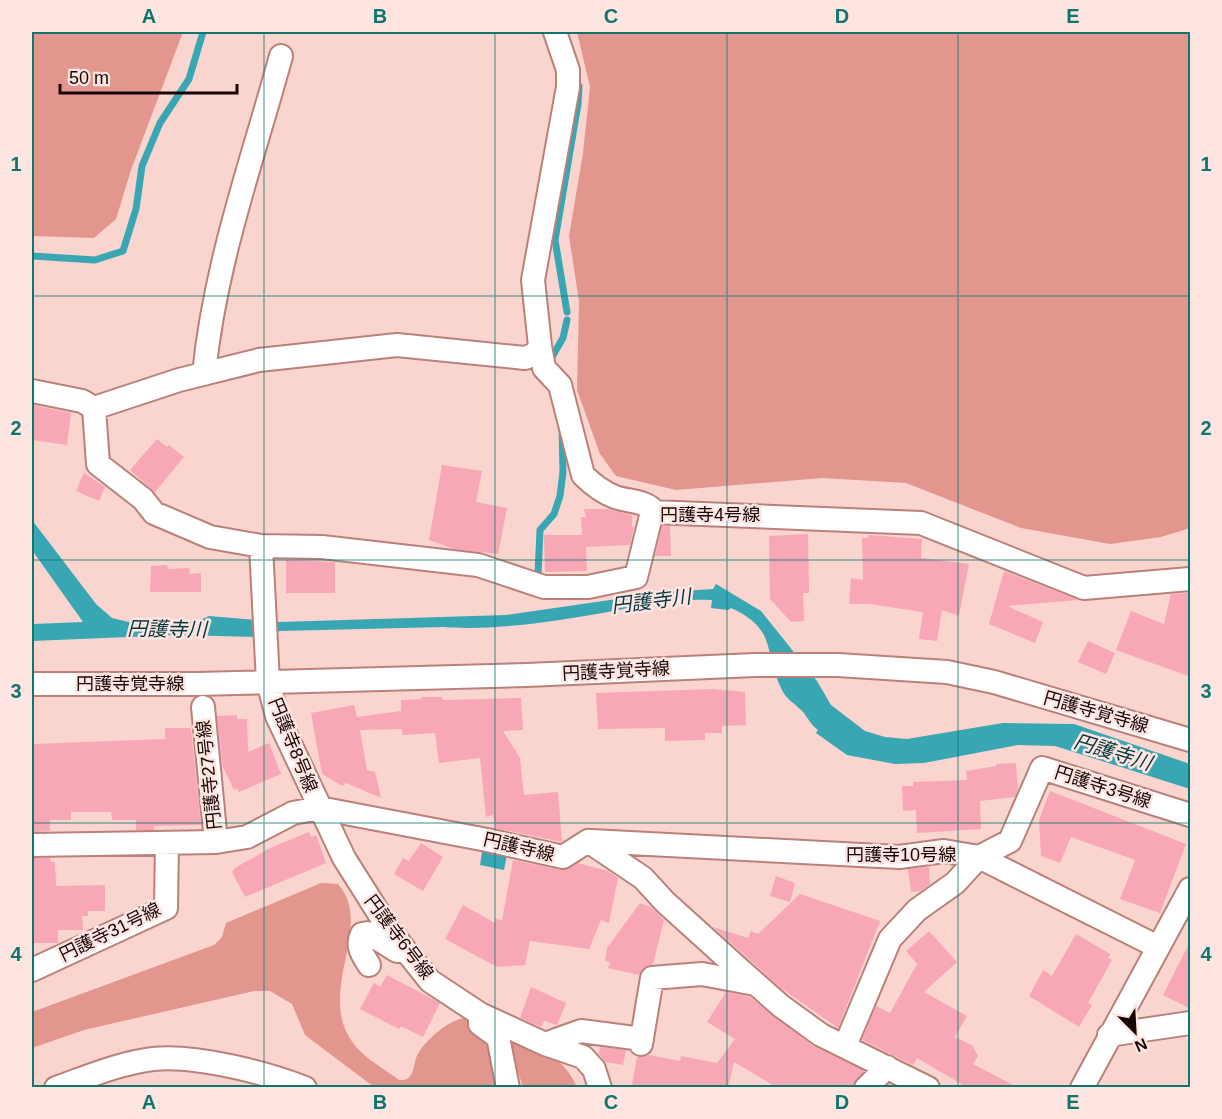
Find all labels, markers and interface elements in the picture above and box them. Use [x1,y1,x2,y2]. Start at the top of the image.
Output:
text: A [142,5,156,27]
text: B [373,5,387,27]
text: C [604,5,618,27]
text: D [835,5,849,27]
text: E [1066,5,1080,27]
scale bar [60,57,237,95]
text: 50 m [69,68,109,88]
text: 1 [10,153,22,175]
text: 1 [1200,153,1212,175]
text: 2 [10,417,22,439]
text: 2 [1200,417,1212,439]
street label: 円護寺4号線 [660,505,760,525]
water label: 円護寺川 [610,585,694,617]
water label: 円護寺川 [127,617,209,641]
street label: 円護寺覚寺線 [562,658,670,684]
street label: 円護寺覚寺線 [76,674,184,694]
text: 3 [10,680,22,702]
text: 3 [1200,680,1212,702]
street label: 円護寺覚寺線 [1041,688,1151,736]
street label: 円護寺8号線 [265,695,321,795]
street label: 円護寺27号線 [193,719,225,831]
water label: 円護寺川 [1072,730,1156,775]
street label: 円護寺3号線 [1052,762,1154,812]
street label: 円護寺線 [482,829,556,865]
street label: 円護寺10号線 [846,845,956,865]
street label: 円護寺6号線 [361,891,437,983]
street label: 円護寺31号線 [56,899,164,965]
text: 4 [10,943,22,965]
text: 4 [1200,943,1212,965]
north arrow [1105,1002,1165,1062]
text: N [1132,1035,1150,1055]
text: A [142,1091,156,1113]
text: B [373,1091,387,1113]
text: C [604,1091,618,1113]
text: D [835,1091,849,1113]
text: E [1066,1091,1080,1113]

